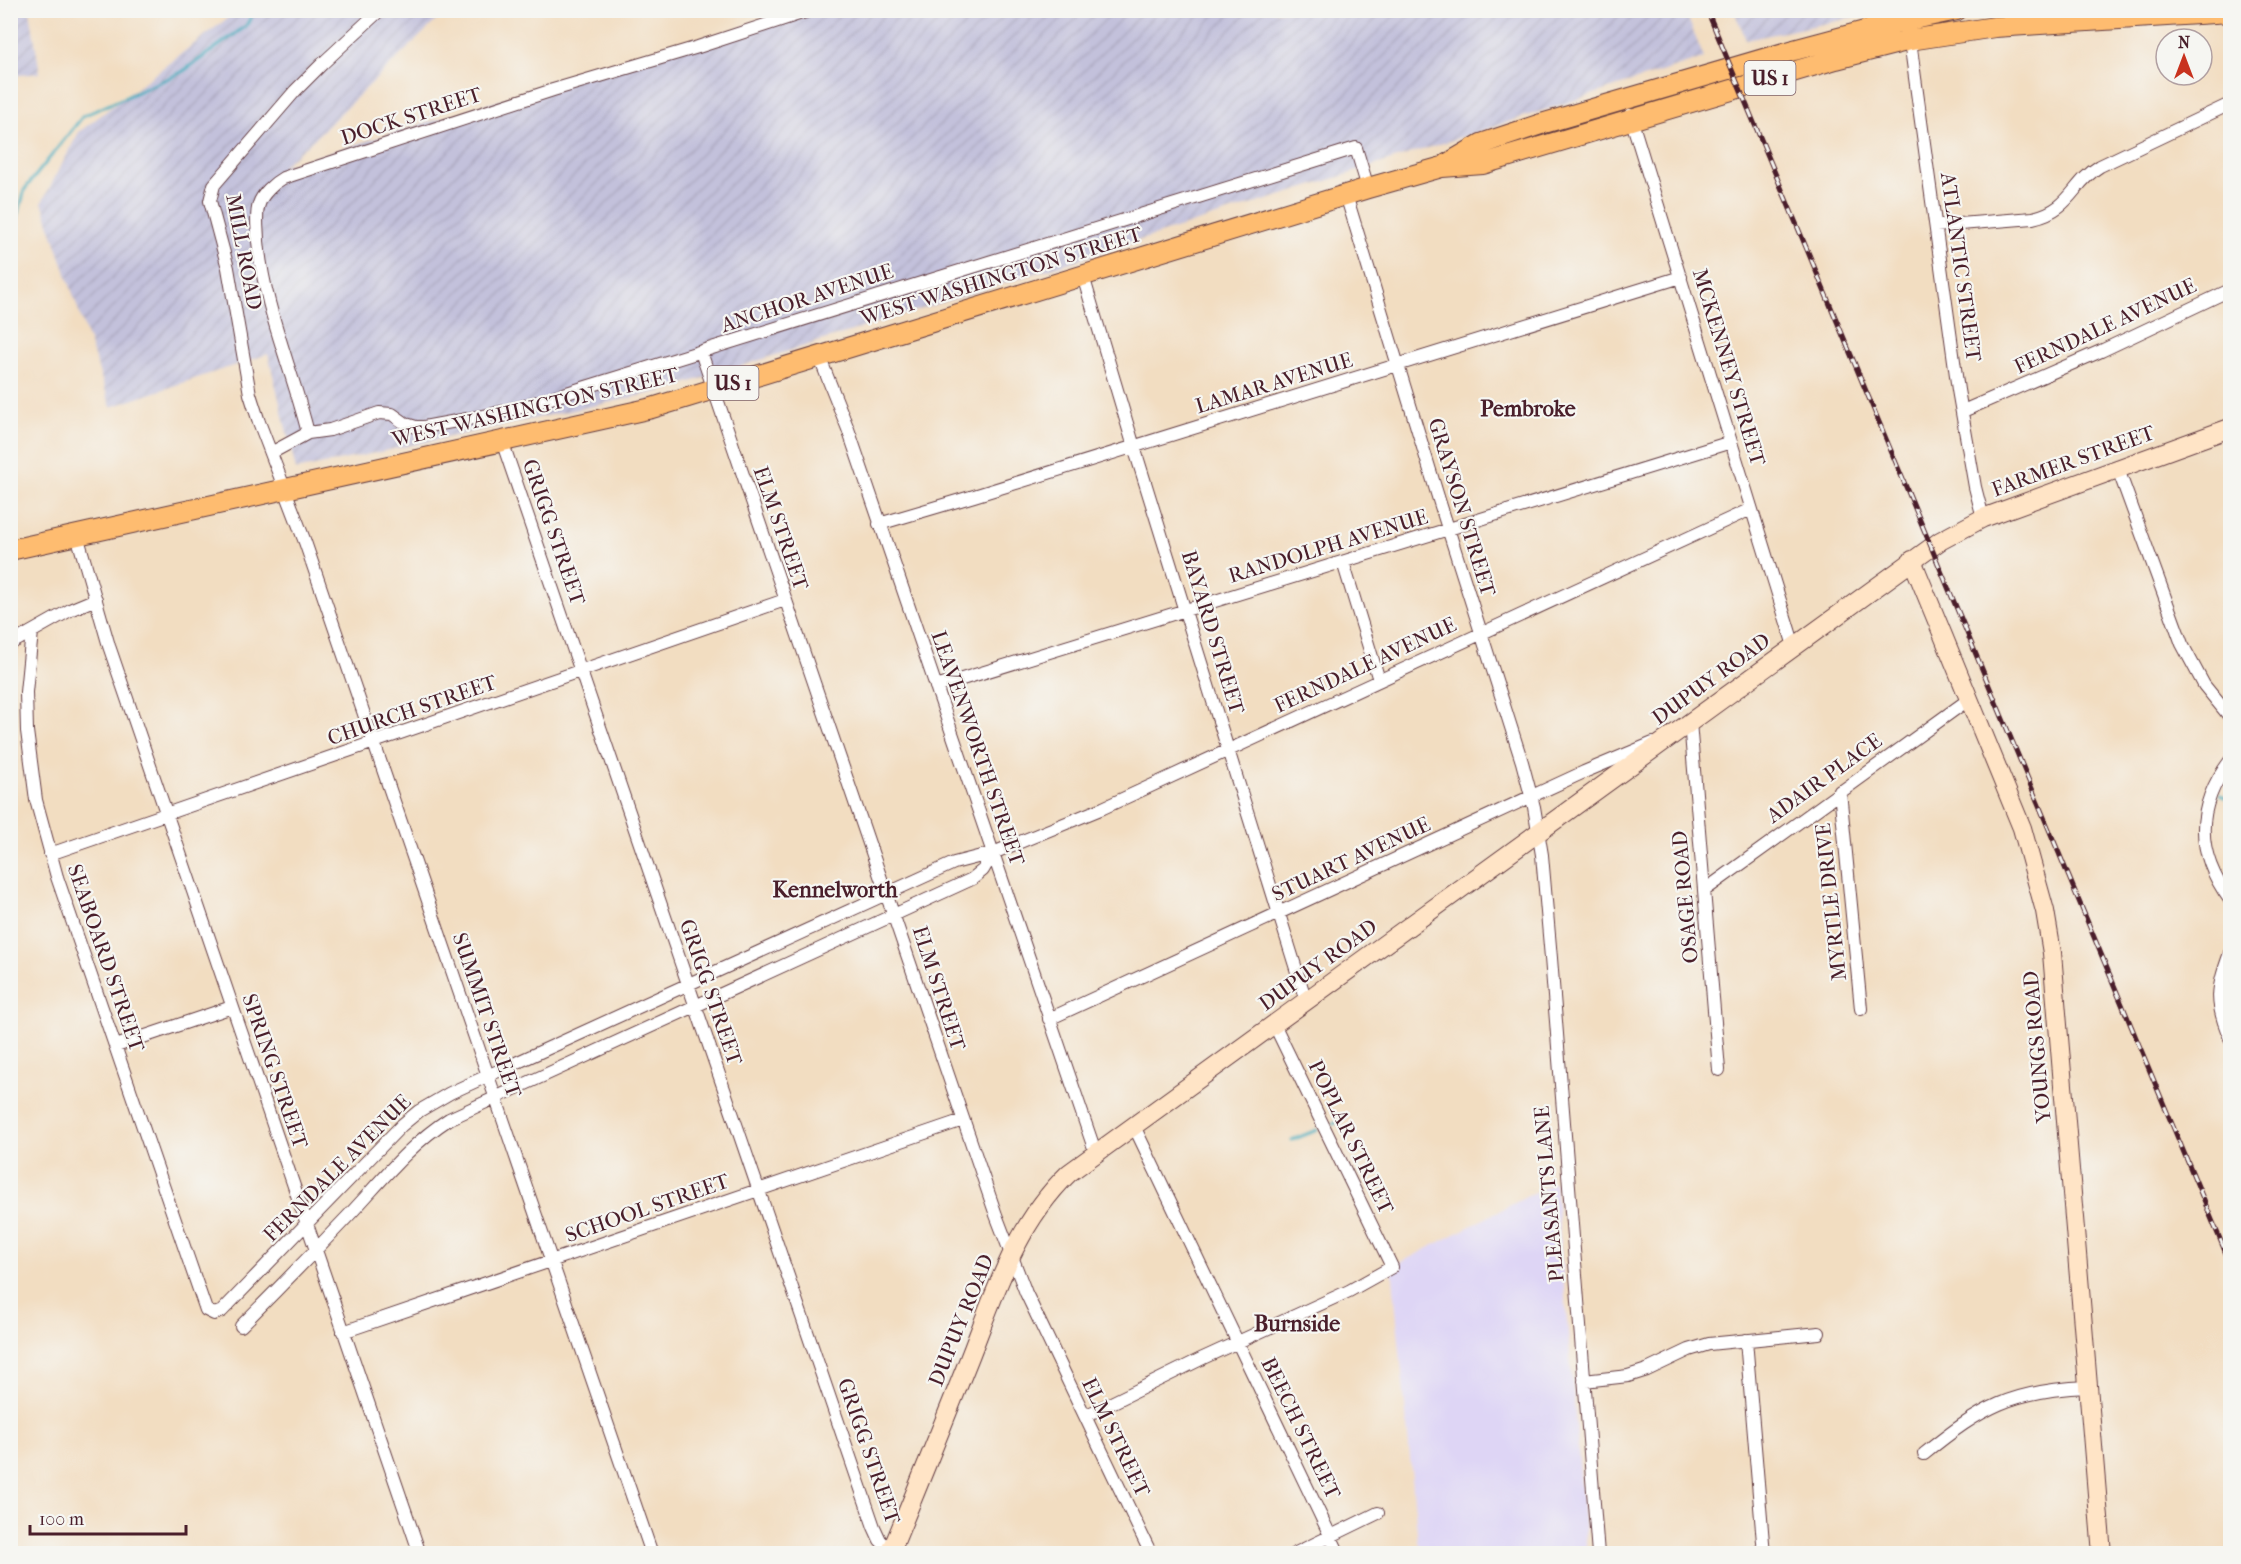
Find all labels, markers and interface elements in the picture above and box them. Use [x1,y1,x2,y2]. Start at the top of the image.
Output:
north arrow [2154,27,2214,87]
text: N [2178,33,2191,52]
road number: US 1 [1744,61,1796,95]
street label: DOCK STREET [338,82,485,150]
street label: ATLANTIC STREET [1936,170,1986,364]
street label: MILL ROAD [221,192,267,312]
street label: WEST WASHINGTON STREET [856,221,1145,331]
street label: ANCHOR AVENUE [717,259,896,338]
street label: MCKENNEY STREET [1688,266,1771,469]
street label: FERNDALE AVENUE [2010,273,2200,379]
street label: LAMAR AVENUE [1193,348,1356,418]
street label: WEST WASHINGTON STREET [389,362,681,452]
road number: US 1 [708,366,758,400]
district label: Pembroke [1480,396,1576,422]
street label: GRAYSON STREET [1423,415,1501,600]
street label: FARMER STREET [1988,420,2158,502]
street label: GRIGG STREET [518,456,590,609]
street label: ELM STREET [749,463,814,594]
street label: RANDOLPH AVENUE [1225,504,1431,588]
street label: BAYARD STREET [1177,547,1250,717]
street label: FERNDALE AVENUE [1270,612,1460,718]
street label: LEAVENWORTH STREET [927,628,1030,869]
street label: DUPUY ROAD [1647,628,1775,730]
street label: CHURCH STREET [324,670,500,750]
street label: ADAIR PLACE [1761,728,1886,828]
street label: STUART AVENUE [1268,812,1434,906]
street label: MYRTLE DRIVE [1811,822,1851,982]
street label: OSAGE ROAD [1667,830,1703,964]
street label: SEABOARD STREET [63,861,150,1056]
district label: Kennelworth [772,877,898,903]
street label: DUPUY ROAD [1254,914,1382,1016]
street label: GRIGG STREET [675,916,747,1069]
street label: ELM STREET [908,923,971,1054]
street label: SUMMIT STREET [448,930,527,1101]
street label: YOUNGS ROAD [2018,970,2056,1125]
street label: SPRING STREET [237,990,313,1152]
street label: POPLAR STREET [1303,1056,1399,1218]
street label: FERNDALE AVENUE [258,1089,416,1247]
street label: PLEASANTS LANE [1529,1105,1569,1283]
street label: SCHOOL STREET [562,1168,733,1247]
street label: DUPUY ROAD [924,1250,998,1390]
district label: Burnside [1254,1311,1340,1337]
street label: BEECH STREET [1256,1353,1346,1503]
street label: ELM STREET [1077,1374,1155,1501]
street label: GRIGG STREET [833,1375,905,1528]
scale bar [30,1498,186,1536]
text: 100 m [39,1509,84,1530]

